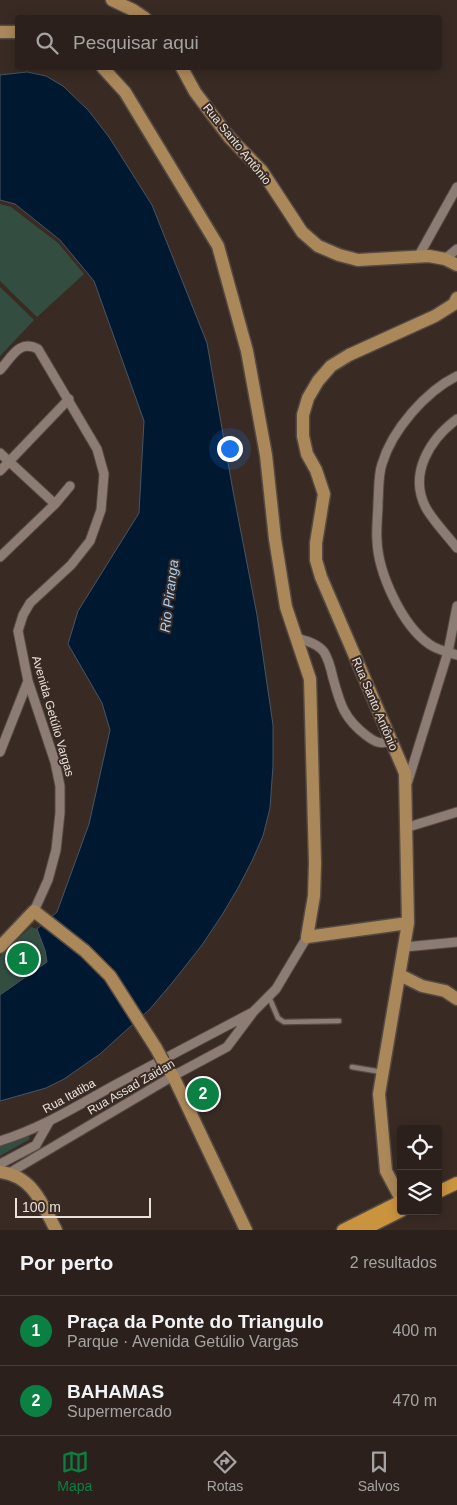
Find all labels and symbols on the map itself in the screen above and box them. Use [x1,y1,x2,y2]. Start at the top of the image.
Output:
street label: Rua Santo Antônio [200,101,274,188]
your location [217,436,243,462]
water label: Rio Piranga [157,559,181,633]
street label: Avenida Getúlio Vargas [29,654,77,778]
street label: Rua Santo Antônio [349,655,401,753]
pin: 1 [7,940,39,978]
street label: Rua Assad Zaidan [85,1056,177,1118]
pin: 2 [187,1075,219,1113]
street label: Rua Itatiba [40,1076,98,1116]
scale bar [15,1195,151,1218]

